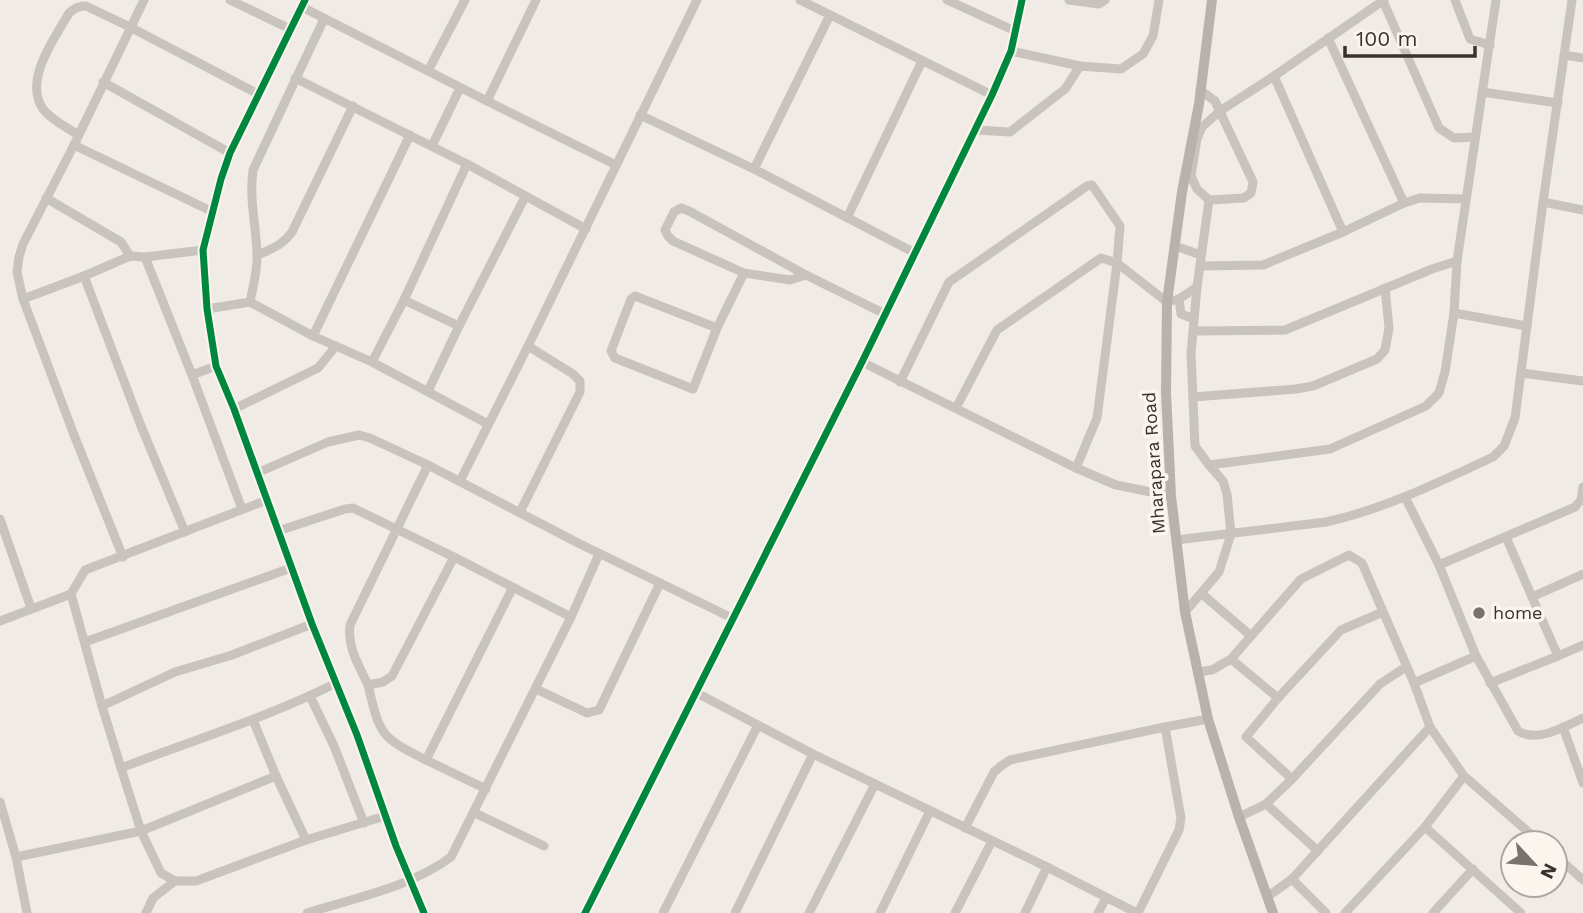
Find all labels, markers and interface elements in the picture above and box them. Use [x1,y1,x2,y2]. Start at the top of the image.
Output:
scale bar [1345,14,1474,58]
text: 100 m [1356,26,1418,51]
street label: Mharapara Road [1138,391,1169,535]
place label: home [1493,602,1542,623]
marker: home [1471,605,1487,621]
north arrow [1499,829,1569,899]
text: N [1535,860,1562,883]

